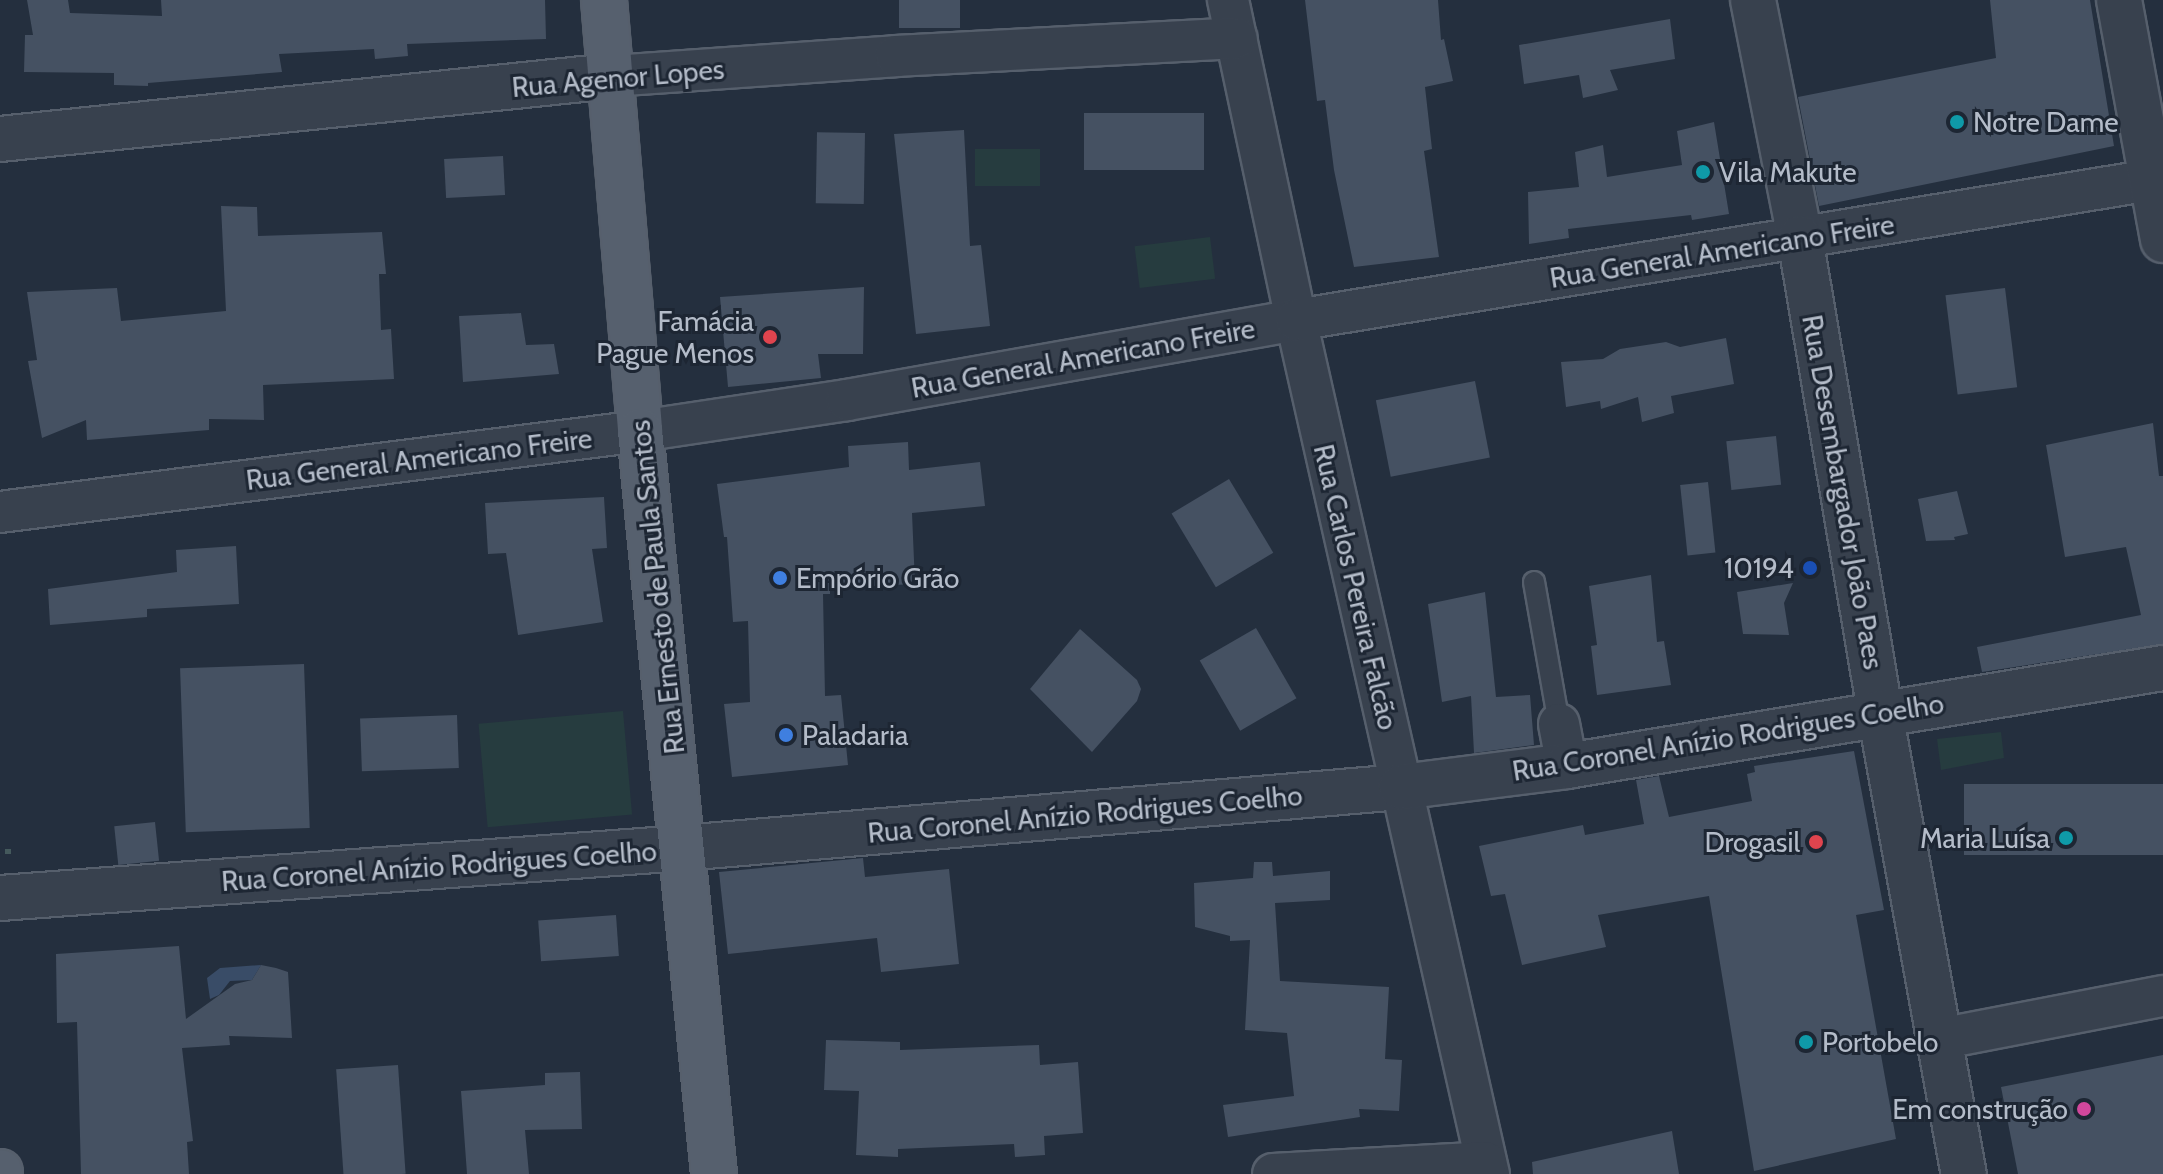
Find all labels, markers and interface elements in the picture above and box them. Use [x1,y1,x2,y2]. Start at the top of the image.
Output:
street label: Rua Agenor Lopes [510,52,726,104]
place label: Notre Dame [1973,105,2119,139]
marker: Notre Dame [1948,113,1966,131]
place label: Vila Makute [1719,155,1856,189]
marker: Vila Makute [1694,163,1712,181]
street label: Rua General Americano Freire [1547,207,1897,295]
place label: Famácia Pague Menos [596,304,754,370]
street label: Rua General Americano Freire [909,311,1257,405]
street label: Rua Desembargador João Paes [1795,312,1891,672]
marker: Famácia Pague Menos [761,328,779,346]
street label: Rua Ernesto de Paula Santos [623,418,691,756]
street label: Rua General Americano Freire [244,421,594,497]
street label: Rua Carlos Pereira Falcão [1307,441,1405,733]
place label: 10194 [1724,551,1794,585]
marker: 10194 [1801,559,1819,577]
place label: Empório Grão [796,561,959,595]
marker: Empório Grão [771,569,789,587]
street label: Rua Coronel Anízio Rodrigues Coelho [1510,686,1946,788]
place label: Paladaria [802,718,908,752]
marker: Paladaria [777,726,795,744]
street label: Rua Coronel Anízio Rodrigues Coelho [866,778,1304,850]
place label: Maria Luísa [1920,821,2050,855]
place label: Drogasil [1704,825,1800,859]
marker: Maria Luísa [2057,829,2075,847]
marker: Drogasil [1807,833,1825,851]
street label: Rua Coronel Anízio Rodrigues Coelho [220,834,658,898]
place label: Portobelo [1822,1025,1938,1059]
marker: Portobelo [1797,1033,1815,1051]
place label: Em construção [1892,1092,2068,1126]
marker: Em construção [2075,1100,2093,1118]

